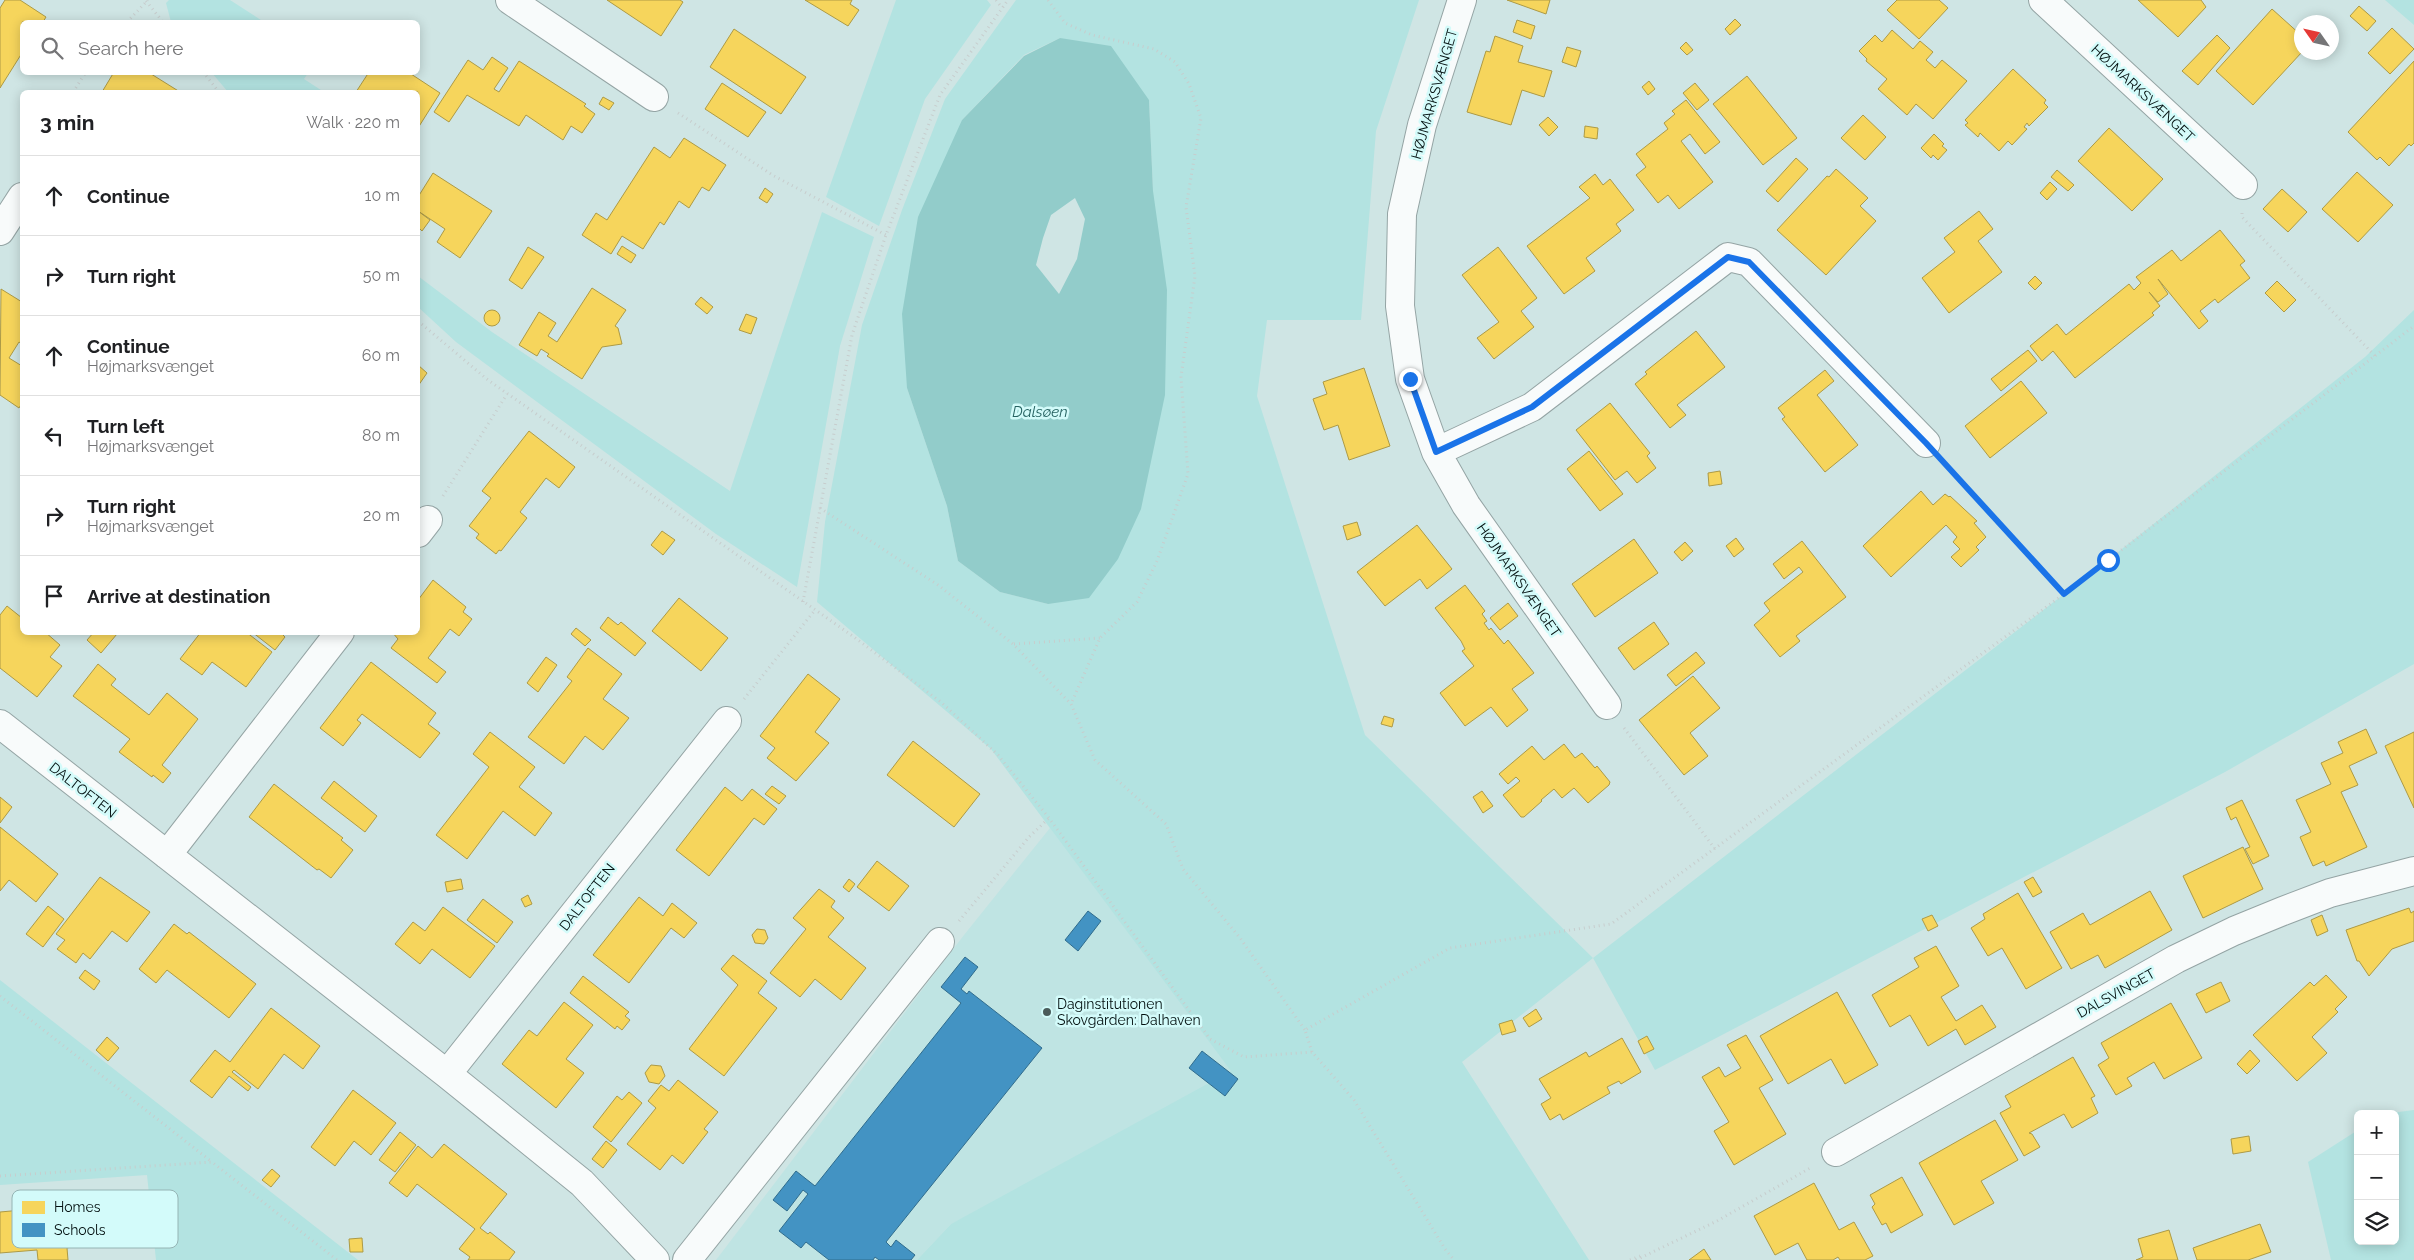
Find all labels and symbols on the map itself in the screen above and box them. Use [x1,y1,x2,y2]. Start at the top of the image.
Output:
north arrow [2294,15,2339,60]
street label: HØJMARKSVÆNGET [1408,26,1460,161]
street label: HØJMARKSVÆNGET [2088,41,2198,145]
route end [1399,368,1422,391]
water label: Dalsøen [1012,403,1068,421]
street label: HØJMARKSVÆNGET [1474,520,1565,640]
route start [2097,549,2120,572]
street label: DALTOFTEN [46,759,120,821]
street label: DALTOFTEN [556,860,618,934]
street label: DALSVINGET [2074,965,2158,1021]
place label: Daginstitutionen Skovgården: Dalhaven [1057,996,1201,1028]
marker: Daginstitutionen Skovgården: Dalhaven [1041,1006,1053,1018]
legend [12,1190,178,1248]
text: Homes [54,1199,101,1215]
text: Schools [54,1222,106,1238]

